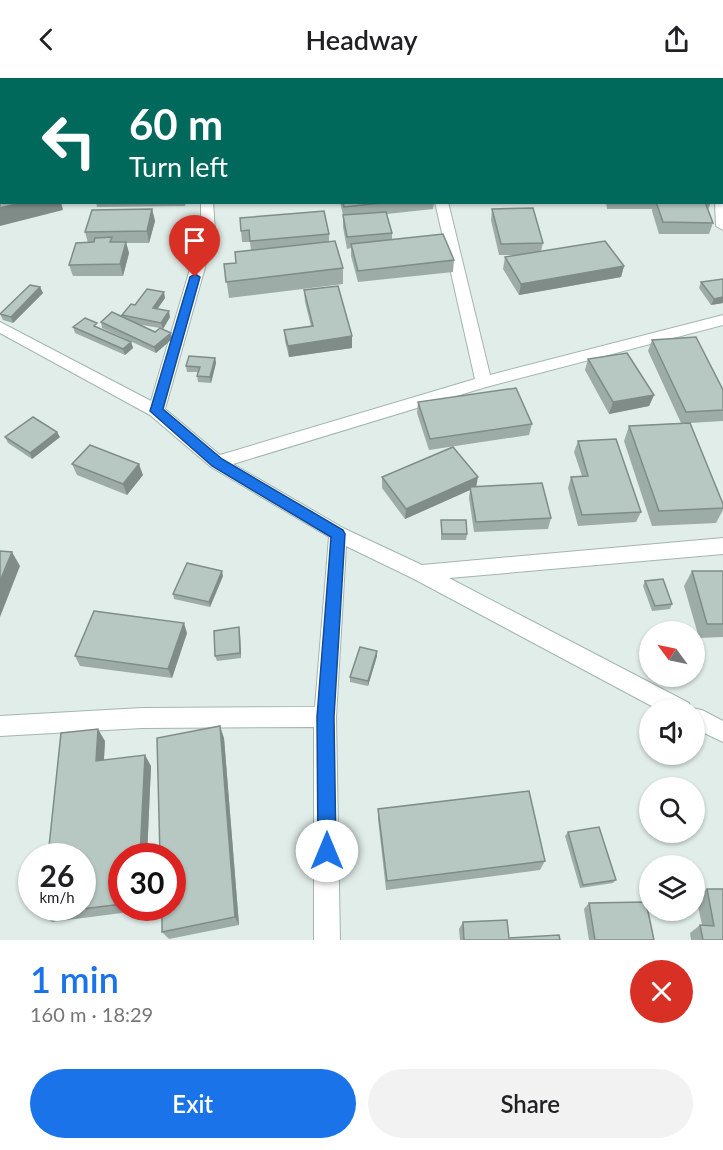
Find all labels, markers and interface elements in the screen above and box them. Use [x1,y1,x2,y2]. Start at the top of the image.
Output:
icon: back [30,23,63,56]
text: Headway [305,23,418,56]
icon: share [660,23,693,56]
text: 60 m [129,99,223,149]
icon: left [30,102,108,180]
text: Turn left [129,150,228,183]
pin [169,215,220,277]
icon: arrive [178,224,211,257]
north arrow [639,621,705,687]
map controls [639,621,705,921]
button: sound [639,699,705,765]
button: search [639,777,705,843]
position arrow [295,819,359,883]
speed limit sign: 30 [108,843,186,921]
button: layers [639,855,705,921]
text: 26 [40,857,74,893]
text: km/h [39,888,75,906]
text: 1 min [30,957,119,1001]
button: close [630,960,693,1023]
text: 160 m · 18:29 [30,1002,153,1026]
button: Exit [30,1069,356,1138]
button: Share [368,1069,693,1138]

